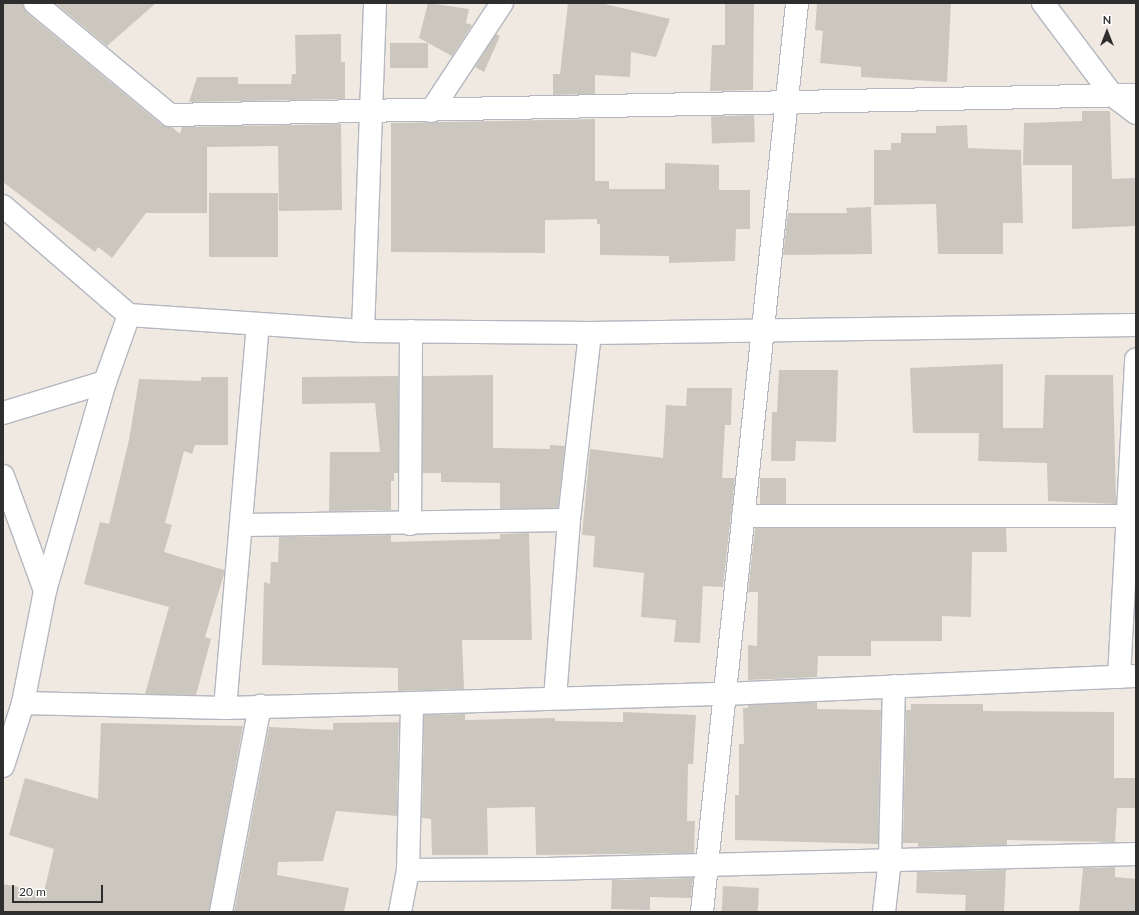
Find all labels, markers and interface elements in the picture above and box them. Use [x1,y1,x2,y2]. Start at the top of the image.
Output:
north arrow [1087,12,1127,52]
text: N [1103,13,1111,26]
scale bar [14,877,105,903]
text: 20 m [19,884,46,899]

